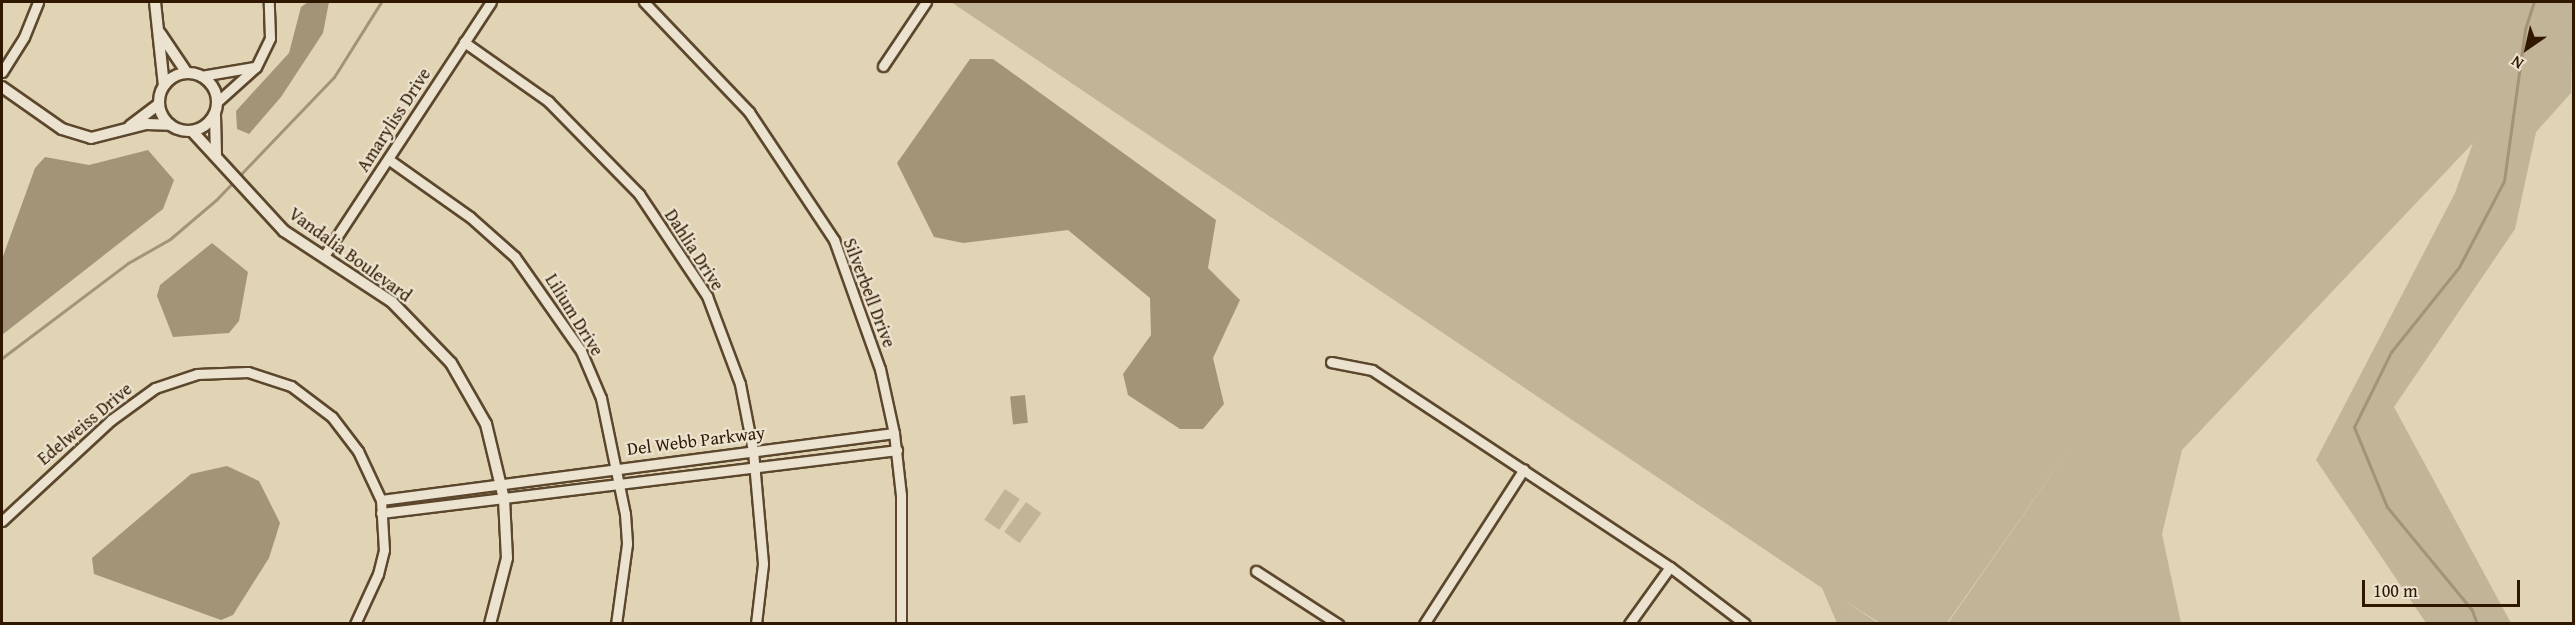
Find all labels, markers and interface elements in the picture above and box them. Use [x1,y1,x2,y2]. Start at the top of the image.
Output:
north arrow [2497,18,2557,78]
text: N [2506,50,2528,76]
street label: Amaryliss Drive [352,64,436,176]
street label: Vandalia Boulevard [284,203,416,307]
street label: Dahlia Drive [660,205,728,295]
street label: Silverbell Drive [838,235,900,351]
street label: Lilium Drive [540,270,608,360]
street label: Edelweiss Drive [33,378,137,470]
street label: Del Webb Parkway [626,422,766,460]
scale bar [2365,568,2522,606]
text: 100 m [2373,577,2418,604]

